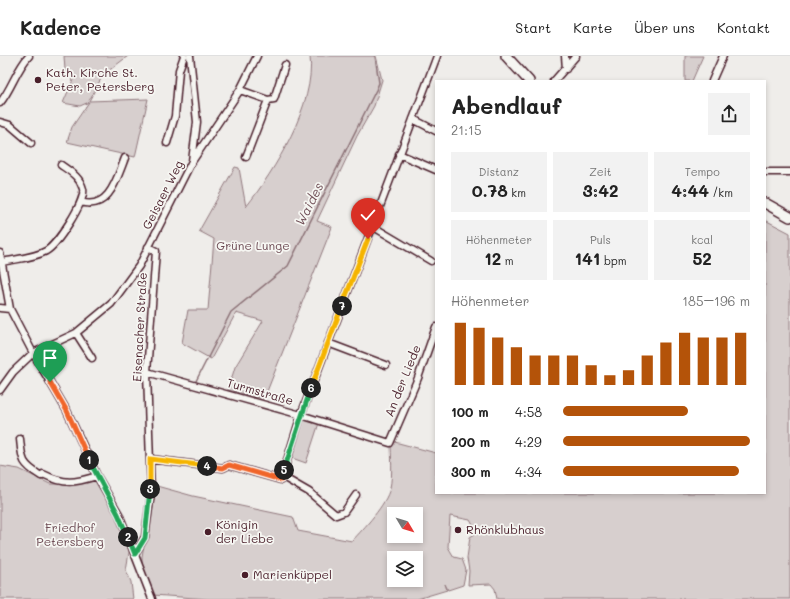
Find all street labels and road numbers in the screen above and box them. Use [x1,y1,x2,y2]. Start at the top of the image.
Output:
street label: Geisaer Weg [138,157,186,232]
street label: Eisenacher Straße [128,272,150,382]
street label: An der Liede [380,342,424,419]
street label: Turmstraße [225,374,295,408]

